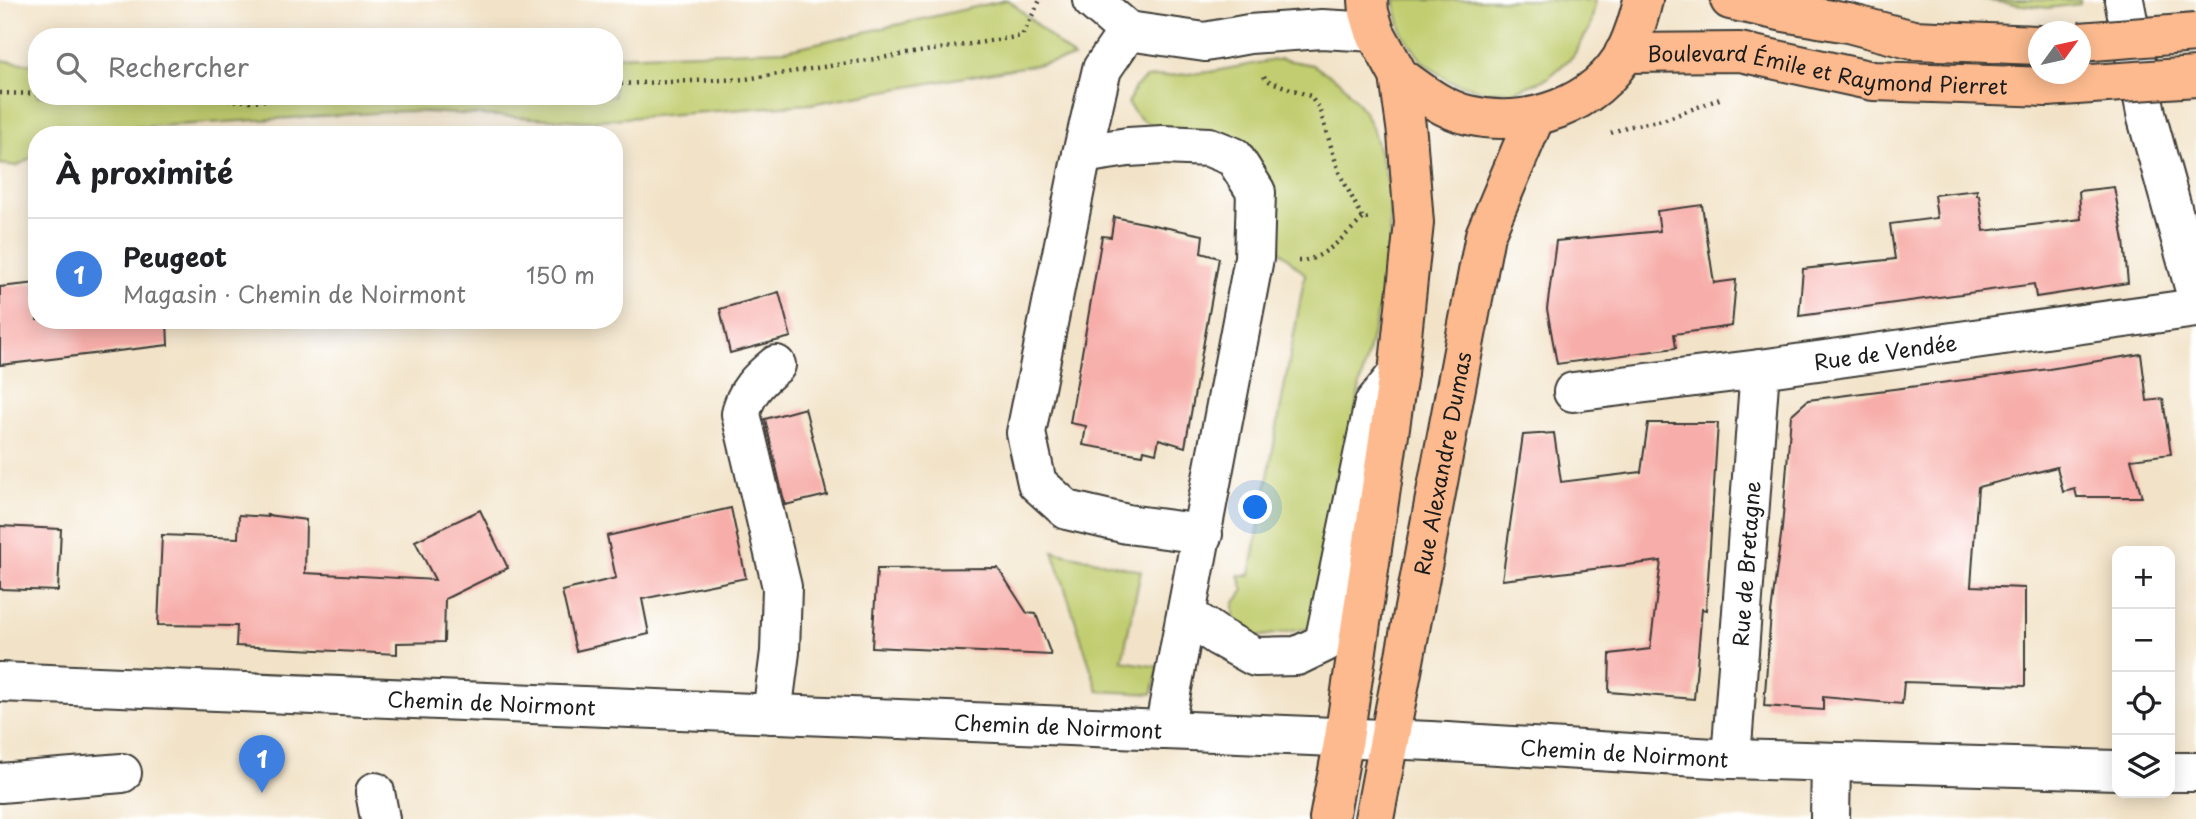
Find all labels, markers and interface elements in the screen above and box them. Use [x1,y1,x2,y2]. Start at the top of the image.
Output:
north arrow [2028,21,2091,84]
search box [28,28,623,105]
street label: Boulevard Émile et Raymond Pierret [1647,35,2008,102]
text: Rechercher [108,47,249,86]
icon: search [52,48,90,86]
text: À proximité [56,149,233,194]
text: Peugeot [123,237,227,276]
text: 1 [74,257,85,292]
text: 150 m [526,257,595,292]
text: Magasin · Chemin de Noirmont [123,276,466,311]
street label: Rue de Vendée [1812,326,1959,377]
street label: Rue Alexandre Dumas [1405,349,1478,578]
street label: Rue de Bretagne [1723,480,1768,647]
your location [1238,490,1272,524]
map controls [2112,546,2175,798]
button: + [2112,546,2175,609]
button: − [2112,609,2175,672]
button: locate [2112,672,2175,735]
street label: Chemin de Noirmont [387,682,596,723]
street label: Chemin de Noirmont [953,705,1163,746]
street label: Chemin de Noirmont [1519,730,1729,775]
pin: 1 [239,735,285,793]
button: layers [2112,735,2175,798]

